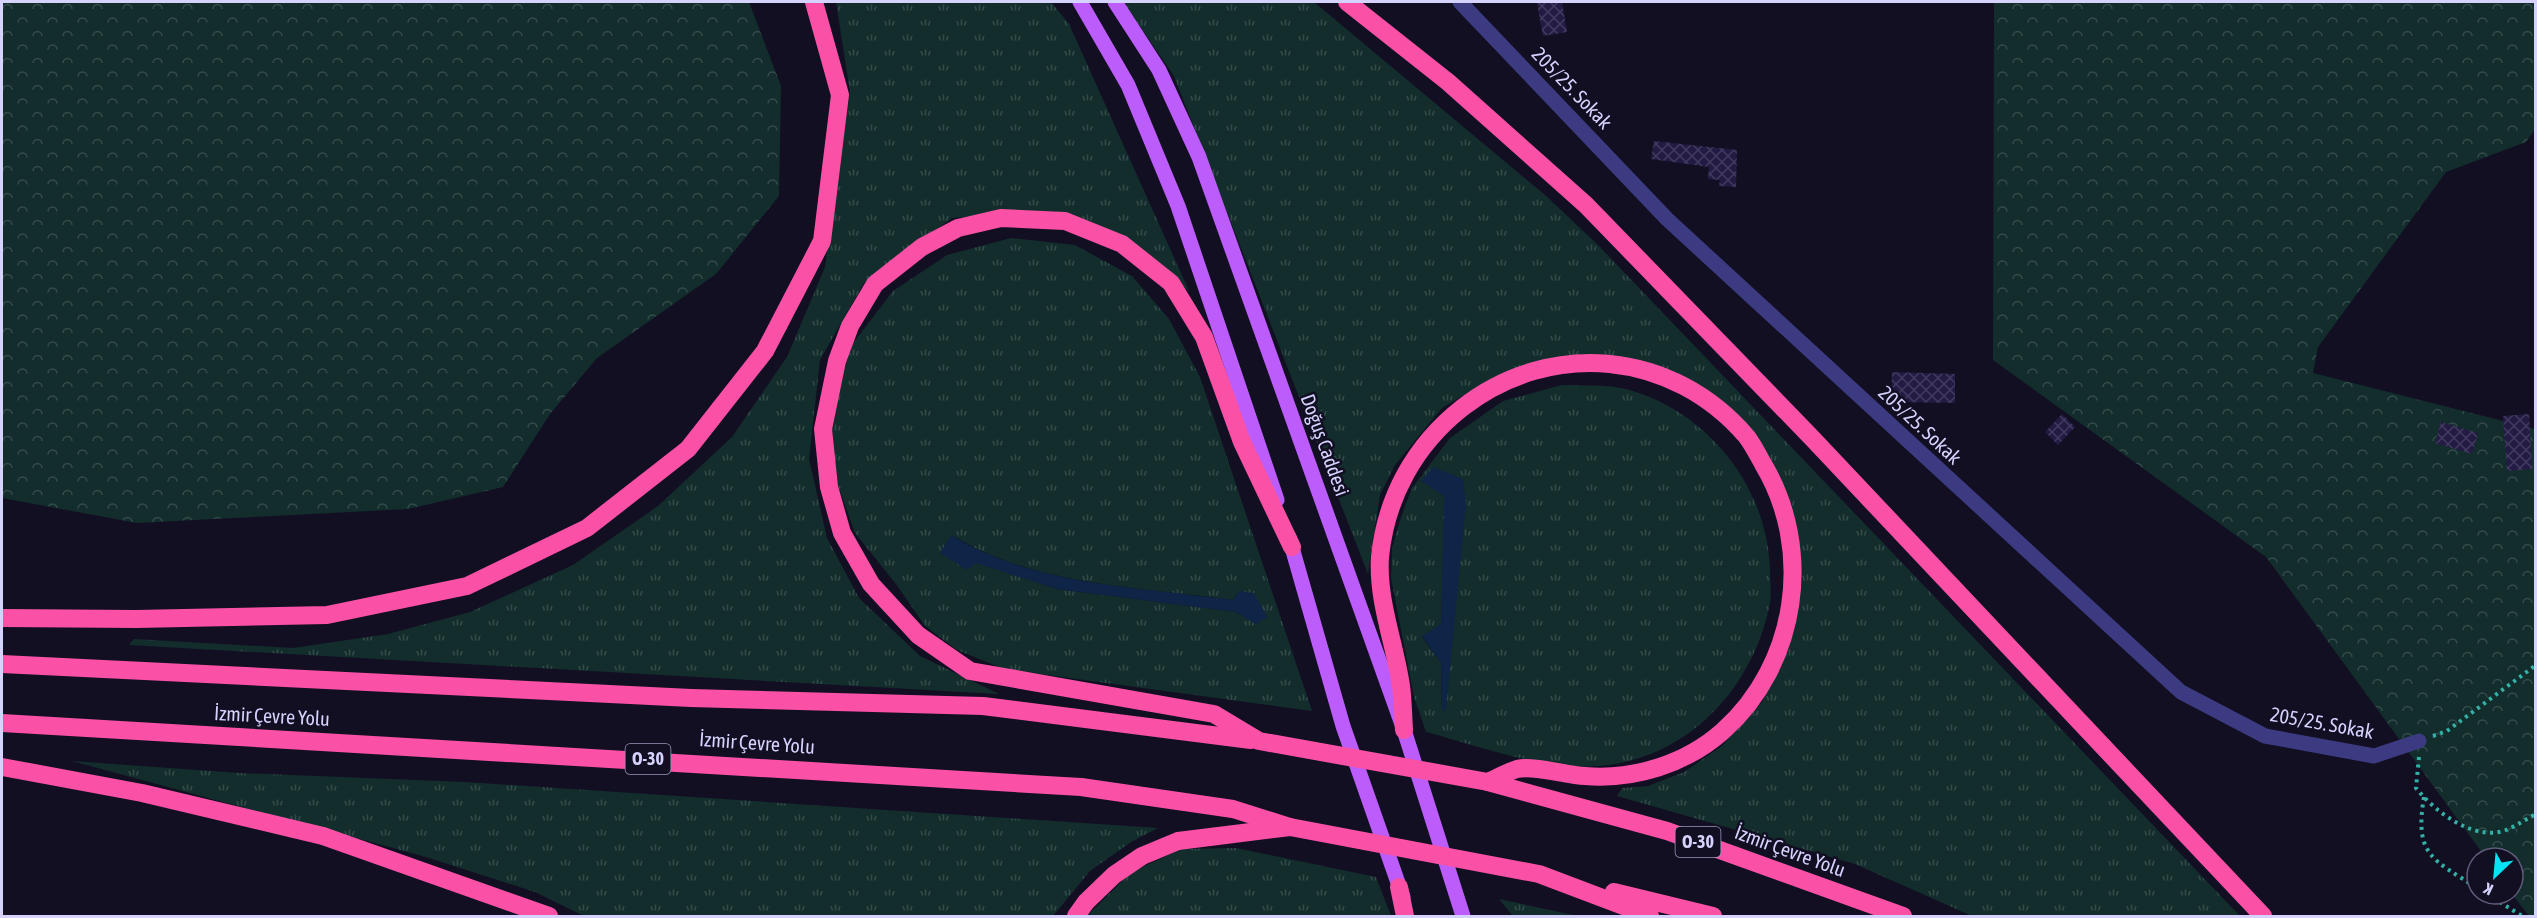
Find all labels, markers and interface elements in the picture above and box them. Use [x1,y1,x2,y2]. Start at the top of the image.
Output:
street label: 205/25. Sokak [1528,42,1617,133]
street label: 205/25. Sokak [1874,380,1967,469]
street label: Doğuş Caddesi [1296,391,1355,499]
street label: İzmir Çevre Yolu [214,701,330,730]
street label: 205/25. Sokak [2269,702,2376,743]
street label: İzmir Çevre Yolu [698,727,816,758]
road number: O-30 [626,744,670,774]
street label: İzmir Çevre Yolu [1732,820,1849,881]
road number: O-30 [1676,827,1720,857]
north arrow [2465,846,2525,906]
text: K [2481,880,2496,899]

